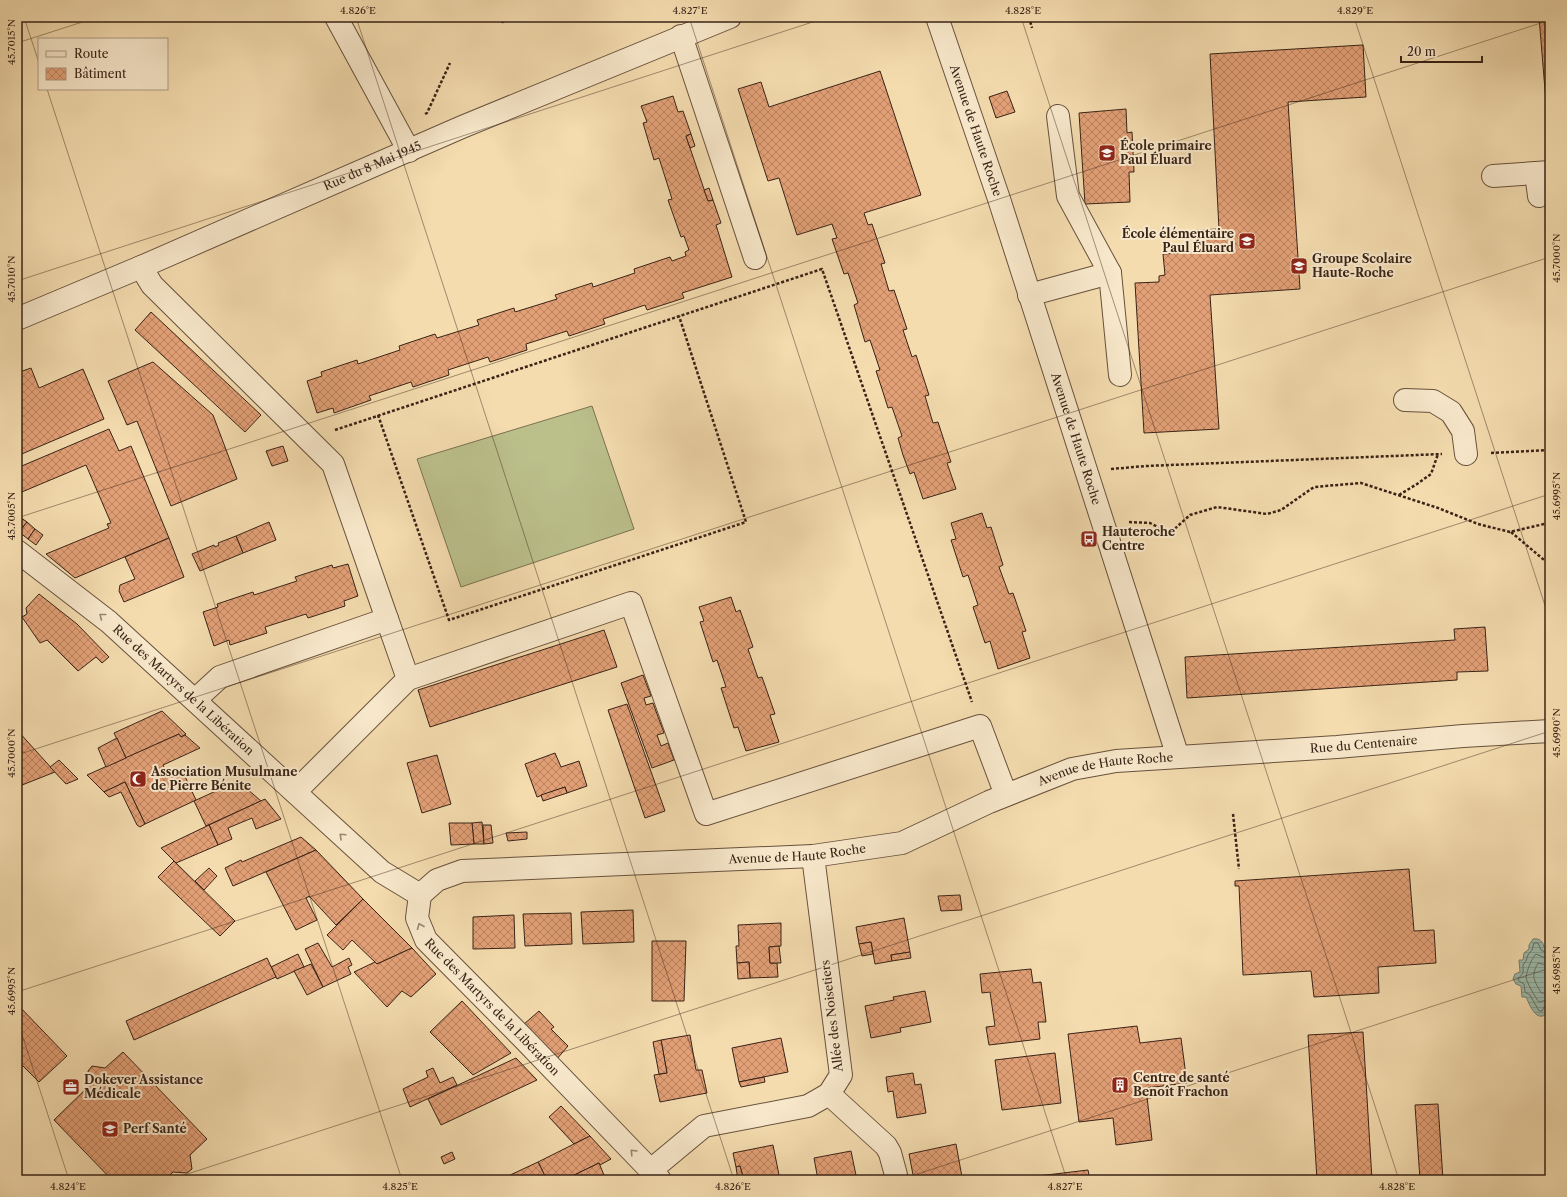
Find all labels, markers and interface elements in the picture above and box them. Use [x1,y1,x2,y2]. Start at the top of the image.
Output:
text: 4.826°E [340,4,376,17]
text: 4.827°E [672,4,708,17]
text: 4.828°E [1005,4,1041,17]
text: 4.829°E [1337,4,1373,17]
text: 45.7015°N [5,19,18,65]
legend [38,38,168,90]
scale bar [1401,38,1482,64]
text: 20 m [1407,44,1436,59]
text: Route [74,46,109,61]
street label: Avenue de Haute Roche [947,62,1006,198]
text: Bâtiment [74,66,127,81]
place label: École primaire Paul Éluard [1120,137,1212,167]
street label: Rue du 8 Mai 1945 [321,138,423,193]
school or university icon: École primaire Paul Éluard [1097,143,1117,163]
place label: École élémentaire Paul Éluard [1122,225,1234,255]
school or university icon: École élémentaire Paul Éluard [1237,231,1257,251]
text: 45.7000°N [1550,233,1563,283]
place label: Groupe Scolaire Haute-Roche [1312,251,1412,280]
text: 45.7010°N [5,255,18,303]
school or university icon: Groupe Scolaire Haute-Roche [1289,256,1309,276]
street label: Avenue de Haute Roche [1048,370,1105,507]
text: 45.6995°N [1550,472,1563,520]
text: 45.7005°N [5,492,18,540]
place label: Hauteroche Centre [1102,524,1175,553]
bus stop icon: Hauteroche Centre [1079,529,1099,549]
one-way arrow [99,614,106,621]
street label: Rue des Martyrs de la Libération [110,621,258,758]
text: 45.6990°N [1550,708,1563,758]
text: 45.7000°N [5,728,18,778]
street label: Rue du Centenaire [1310,732,1418,756]
street label: Avenue de Haute Roche [1035,749,1174,789]
place label: Association Musulmane de Pierre Bénite [150,764,297,793]
mosque icon: Association Musulmane de Pierre Bénite [128,769,148,789]
one-way arrow [339,833,347,840]
street label: Avenue de Haute Roche [727,840,867,867]
one-way arrow [416,922,424,929]
street label: Rue des Martyrs de la Libération [422,935,563,1079]
text: 45.6985°N [1550,946,1563,994]
street label: Allée des Noisetiers [817,959,846,1074]
text: 45.6995°N [5,967,18,1015]
place label: Centre de santé Benoît Frachon [1133,1070,1230,1099]
place label: Dokever Assistance Médicale [84,1072,203,1101]
building icon: Centre de santé Benoît Frachon [1110,1075,1130,1095]
office icon: Dokever Assistance Médicale [61,1077,81,1097]
school or university icon: Perf Santé [100,1119,120,1139]
place label: Perf Santé [123,1121,187,1136]
one-way arrow [630,1149,638,1157]
text: 4.824°E [50,1180,86,1193]
text: 4.825°E [382,1180,418,1193]
text: 4.826°E [715,1180,751,1193]
text: 4.827°E [1047,1180,1083,1193]
text: 4.828°E [1379,1180,1415,1193]

